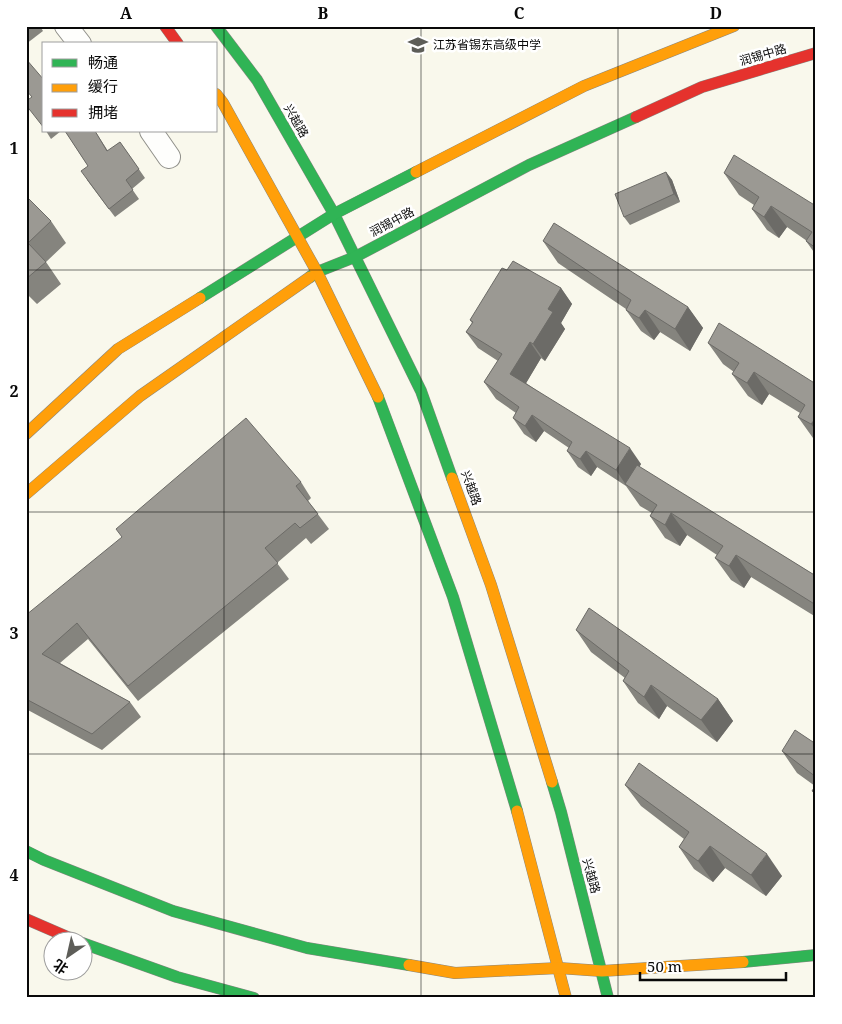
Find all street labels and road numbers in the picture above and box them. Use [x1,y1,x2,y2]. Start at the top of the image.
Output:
street label: 润锡中路 [737,40,788,69]
street label: 兴越路 [280,101,313,141]
street label: 润锡中路 [367,203,417,240]
street label: 兴越路 [457,468,486,508]
street label: 兴越路 [579,856,604,895]

